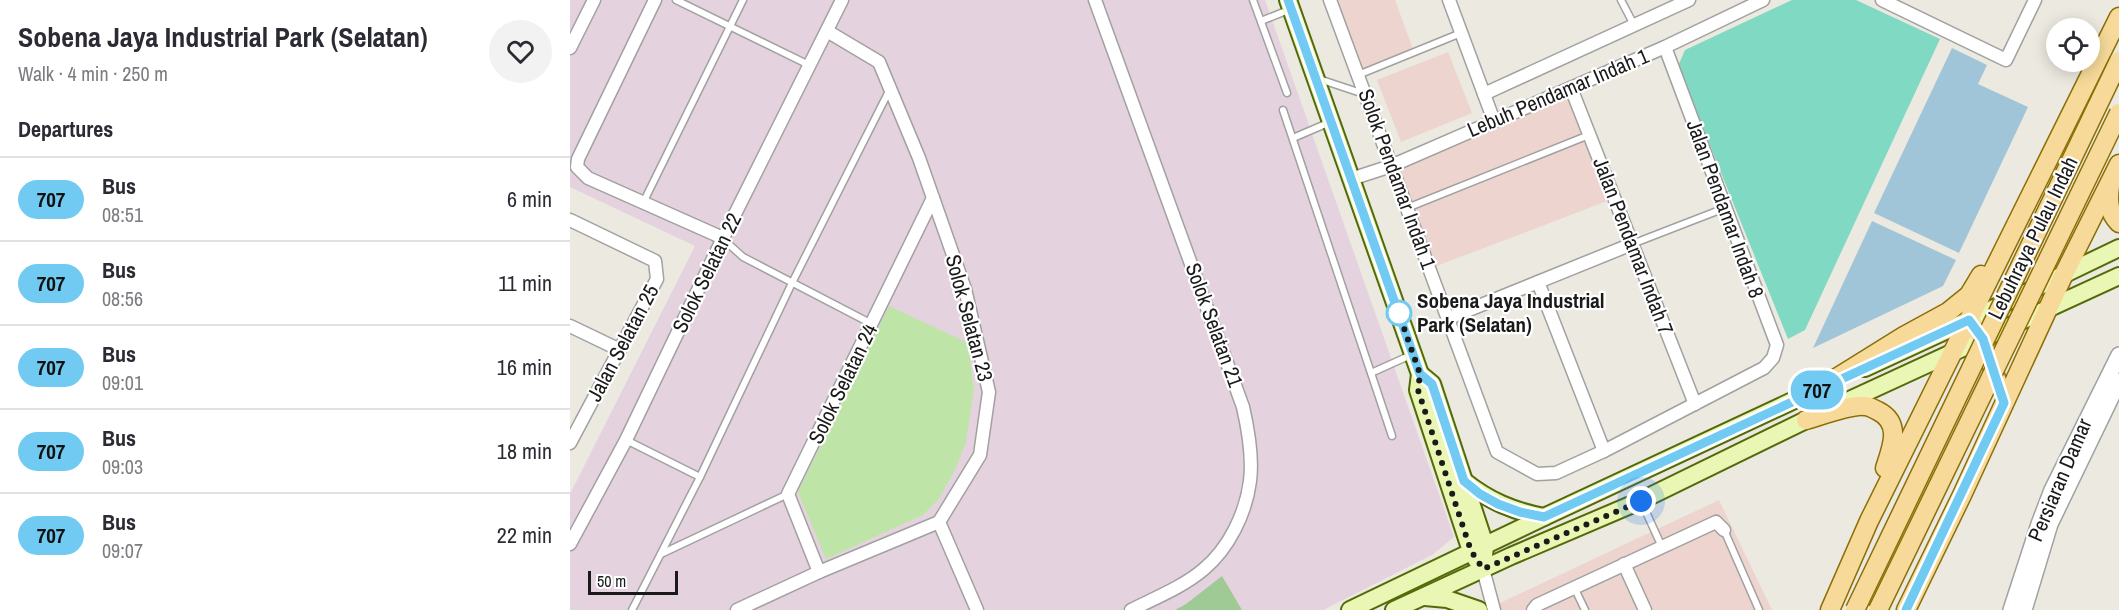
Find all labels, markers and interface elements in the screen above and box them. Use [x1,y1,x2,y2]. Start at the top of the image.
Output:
text: Sobena Jaya Industrial Park (Selatan) [18,18,428,56]
map controls [2046,18,2100,72]
button: locate [2046,18,2100,72]
button: heart [489,20,552,83]
street label: Lebuh Pendamar Indah 1 [1463,41,1653,144]
text: Walk · 4 min · 250 m [18,60,168,87]
street label: Solok Pendamar Indah 1 [1351,85,1444,273]
text: Departures [18,114,113,144]
street label: Jalan Pendamar Indah 8 [1680,116,1771,302]
street label: Lebuhraya Pulau Indah [1980,151,2085,324]
street label: Jalan Pendamar Indah 7 [1586,153,1681,339]
text: Bus [102,171,136,201]
text: 6 min [507,184,552,214]
text: 707 [37,185,65,214]
text: 08:51 [102,201,143,228]
street label: Solok Selatan 22 [665,208,748,338]
street label: Solok Selatan 23 [939,251,1000,385]
text: Bus [102,255,136,285]
street label: Solok Selatan 21 [1179,259,1251,391]
text: 11 min [498,268,552,298]
text: 707 [37,269,65,298]
street label: Jalan Selatan 25 [580,279,665,406]
text: 08:56 [102,285,143,312]
place label: Sobena Jaya Industrial Park (Selatan) [1417,286,1605,339]
marker: Sobena Jaya Industrial Park (Selatan) [1386,300,1412,326]
street label: Solok Selatan 24 [801,319,884,449]
text: Bus [102,339,136,369]
text: 16 min [497,352,552,382]
text: 707 [37,353,65,382]
text: 09:01 [102,369,143,396]
line badge: 707 [1782,370,1852,410]
text: 707 [1803,376,1831,405]
street label: Persiaran Damar [2021,414,2099,546]
text: Bus [102,423,136,453]
text: 18 min [497,436,552,466]
text: 707 [37,437,65,466]
text: 09:03 [102,453,143,480]
your location [1626,486,1656,516]
text: Bus [102,507,136,537]
text: 22 min [497,520,552,550]
text: 707 [37,521,65,550]
text: 09:07 [102,537,143,564]
scale bar [588,568,678,596]
text: 50 m [597,570,626,592]

